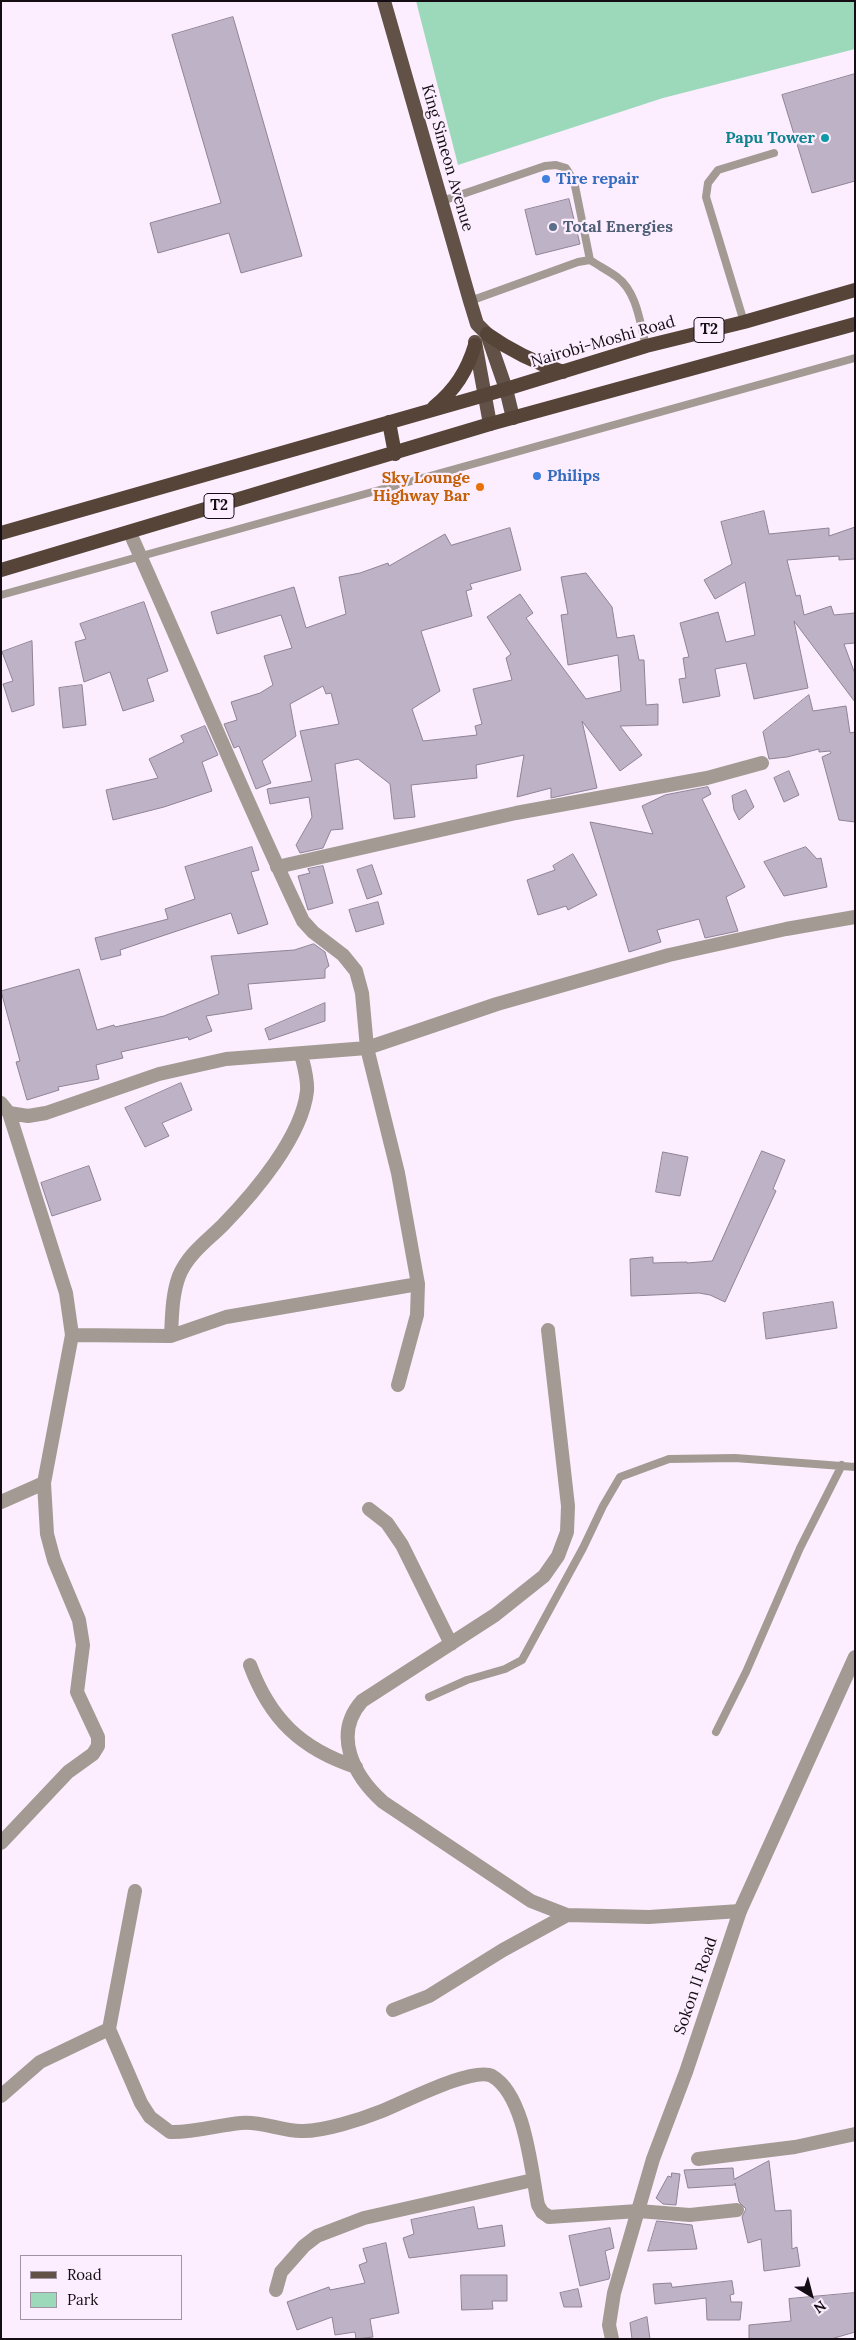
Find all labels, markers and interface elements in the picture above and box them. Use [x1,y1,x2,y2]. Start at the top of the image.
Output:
street label: King Simeon Avenue [417,82,477,234]
place label: Papu Tower [725,128,815,148]
marker: Papu Tower [819,132,831,144]
place label: Tire repair [556,169,639,189]
marker: Tire repair [540,173,552,185]
place label: Total Energies [563,217,673,237]
marker: Total Energies [547,221,559,233]
street label: Nairobi-Moshi Road [529,312,677,372]
road number: T2 [694,318,724,342]
place label: Philips [547,466,600,486]
place label: Sky Lounge Highway Bar [373,468,470,506]
marker: Philips [531,470,543,482]
marker: Sky Lounge Highway Bar [474,481,486,493]
road number: T2 [204,494,234,518]
street label: Sokon II Road [670,1935,722,2037]
legend [20,2255,182,2320]
text: Road [67,2265,102,2284]
north arrow [786,2270,836,2320]
text: Park [67,2290,98,2309]
text: N [810,2297,830,2317]

